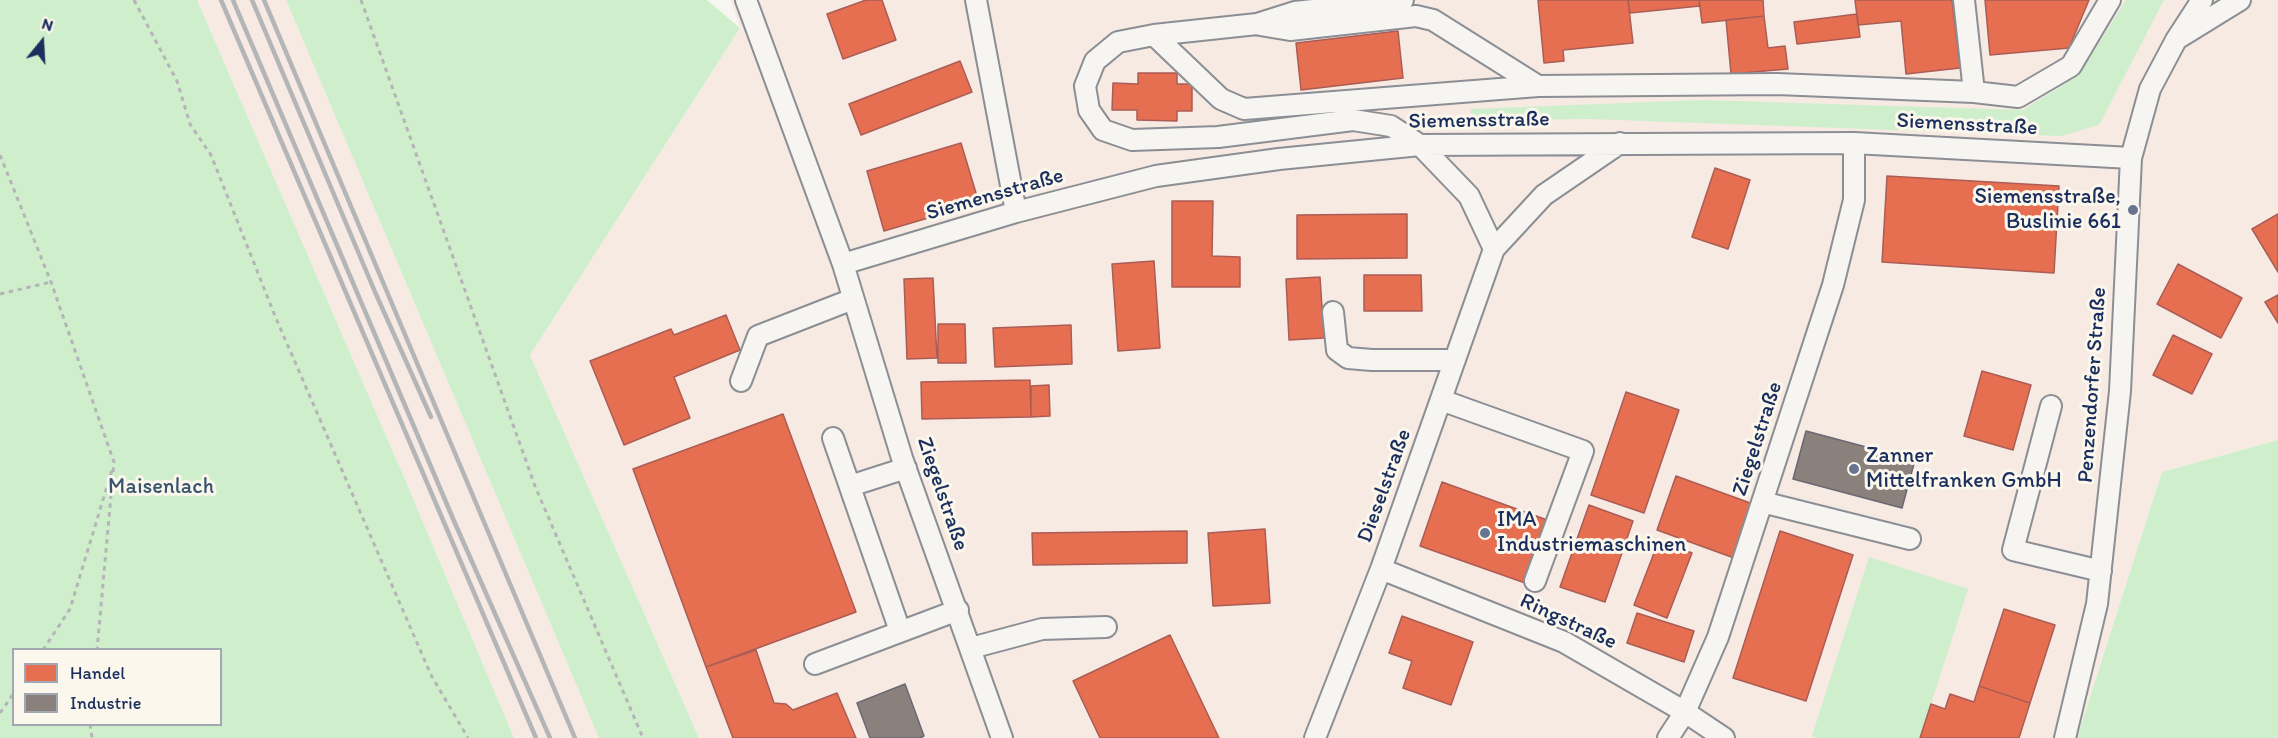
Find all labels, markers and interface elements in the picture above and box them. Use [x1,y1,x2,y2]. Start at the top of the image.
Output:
north arrow [12,12,72,72]
text: N [40,14,56,35]
street label: Siemensstraße [1408,107,1550,135]
street label: Siemensstraße [1896,108,2038,142]
street label: Siemensstraße [923,163,1067,227]
place label: Siemensstraße, Buslinie 661 [1974,184,2121,236]
marker: Siemensstraße, Buslinie 661 [2126,203,2140,217]
street label: Penzendorfer Straße [2073,286,2113,484]
street label: Ziegelstraße [1727,379,1789,499]
street label: Dieselstraße [1352,426,1418,546]
street label: Ziegelstraße [910,434,974,554]
place label: Zanner Mittelfranken GmbH [1866,443,2062,494]
marker: Zanner Mittelfranken GmbH [1847,462,1861,476]
park label: Maisenlach [108,474,214,500]
place label: IMA Industriemaschinen [1497,507,1686,558]
marker: IMA Industriemaschinen [1478,526,1492,540]
street label: Ringstraße [1515,588,1621,656]
legend [12,648,222,726]
text: Handel [70,662,125,684]
text: Industrie [70,692,141,714]

